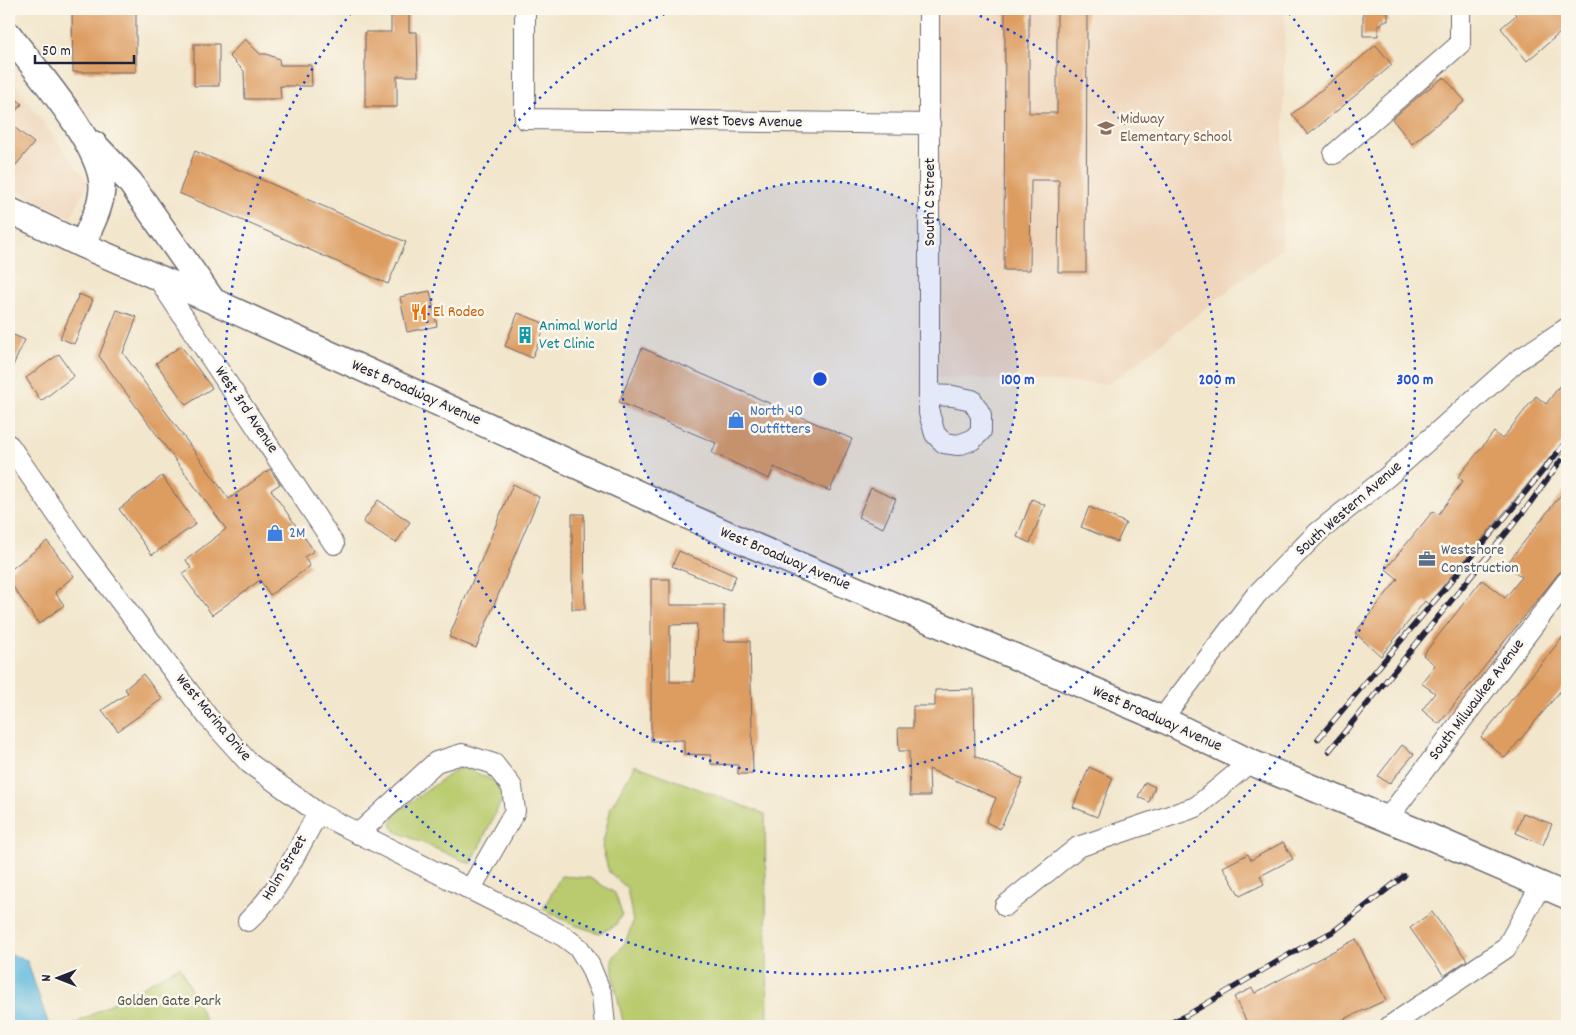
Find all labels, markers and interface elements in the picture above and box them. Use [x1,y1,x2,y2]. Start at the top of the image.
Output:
scale bar [35,32,134,64]
text: 50 m [42,41,71,63]
place label: Midway Elementary School [1120,108,1232,149]
street label: West Toevs Avenue [690,110,802,134]
school or university icon: Midway Elementary School [1096,118,1116,138]
street label: South C Street [919,158,942,246]
place label: El Rodeo [433,301,484,324]
restaurant icon: El Rodeo [409,302,429,322]
place label: Animal World Vet Clinic [539,315,618,356]
building icon: Animal World Vet Clinic [515,325,535,345]
street label: West Broadway Avenue [347,354,485,432]
street label: West 3rd Avenue [208,362,284,458]
centre of rings [811,370,829,388]
text: 100 m [1001,370,1035,392]
text: 200 m [1199,370,1235,392]
text: 300 m [1397,370,1433,392]
place label: North 40 Outfitters [750,400,811,441]
shop icon: North 40 Outfitters [726,410,746,430]
street label: South Western Avenue [1291,456,1407,562]
street label: West Broadway Avenue [716,521,854,597]
place label: 2M [289,522,305,545]
shop icon: 2M [265,523,285,543]
place label: Westshore Construction [1441,539,1519,580]
office icon: Westshore Construction [1417,549,1437,569]
street label: South Milwaukee Avenue [1424,634,1530,766]
street label: West Marina Drive [170,669,256,767]
street label: West Broadway Avenue [1088,680,1226,758]
street label: Holm Street [256,831,314,905]
north arrow [32,952,82,1002]
text: N [37,974,57,981]
park label: Golden Gate Park [117,990,221,1013]

